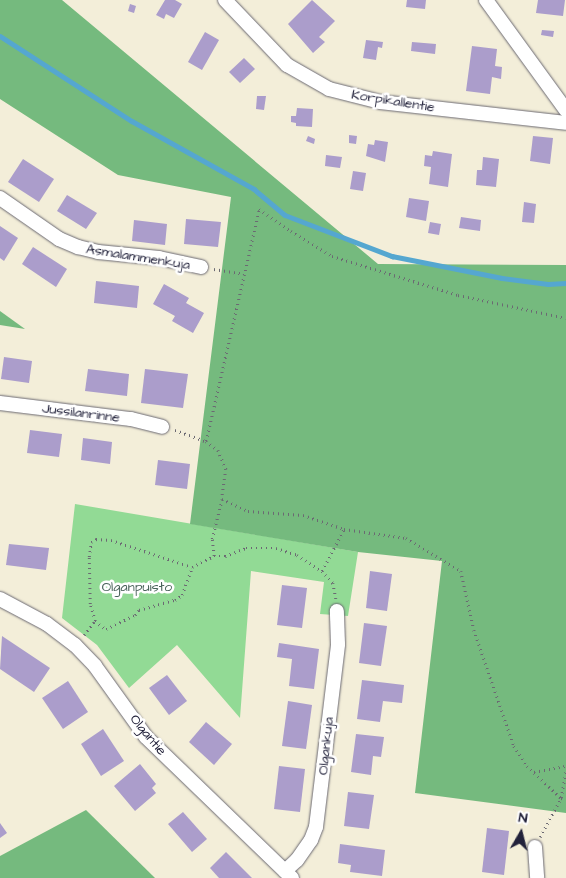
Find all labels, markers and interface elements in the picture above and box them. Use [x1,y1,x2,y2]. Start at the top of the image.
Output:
street label: Korpikallentie [350,86,436,116]
street label: Asmalammenkuja [85,240,191,274]
street label: Jussilanrinne [41,400,121,426]
park label: Olganpuisto [102,579,172,595]
street label: Olgantie [126,711,170,759]
street label: Olgankuja [315,716,337,776]
north arrow [496,808,546,858]
text: N [517,808,529,829]

